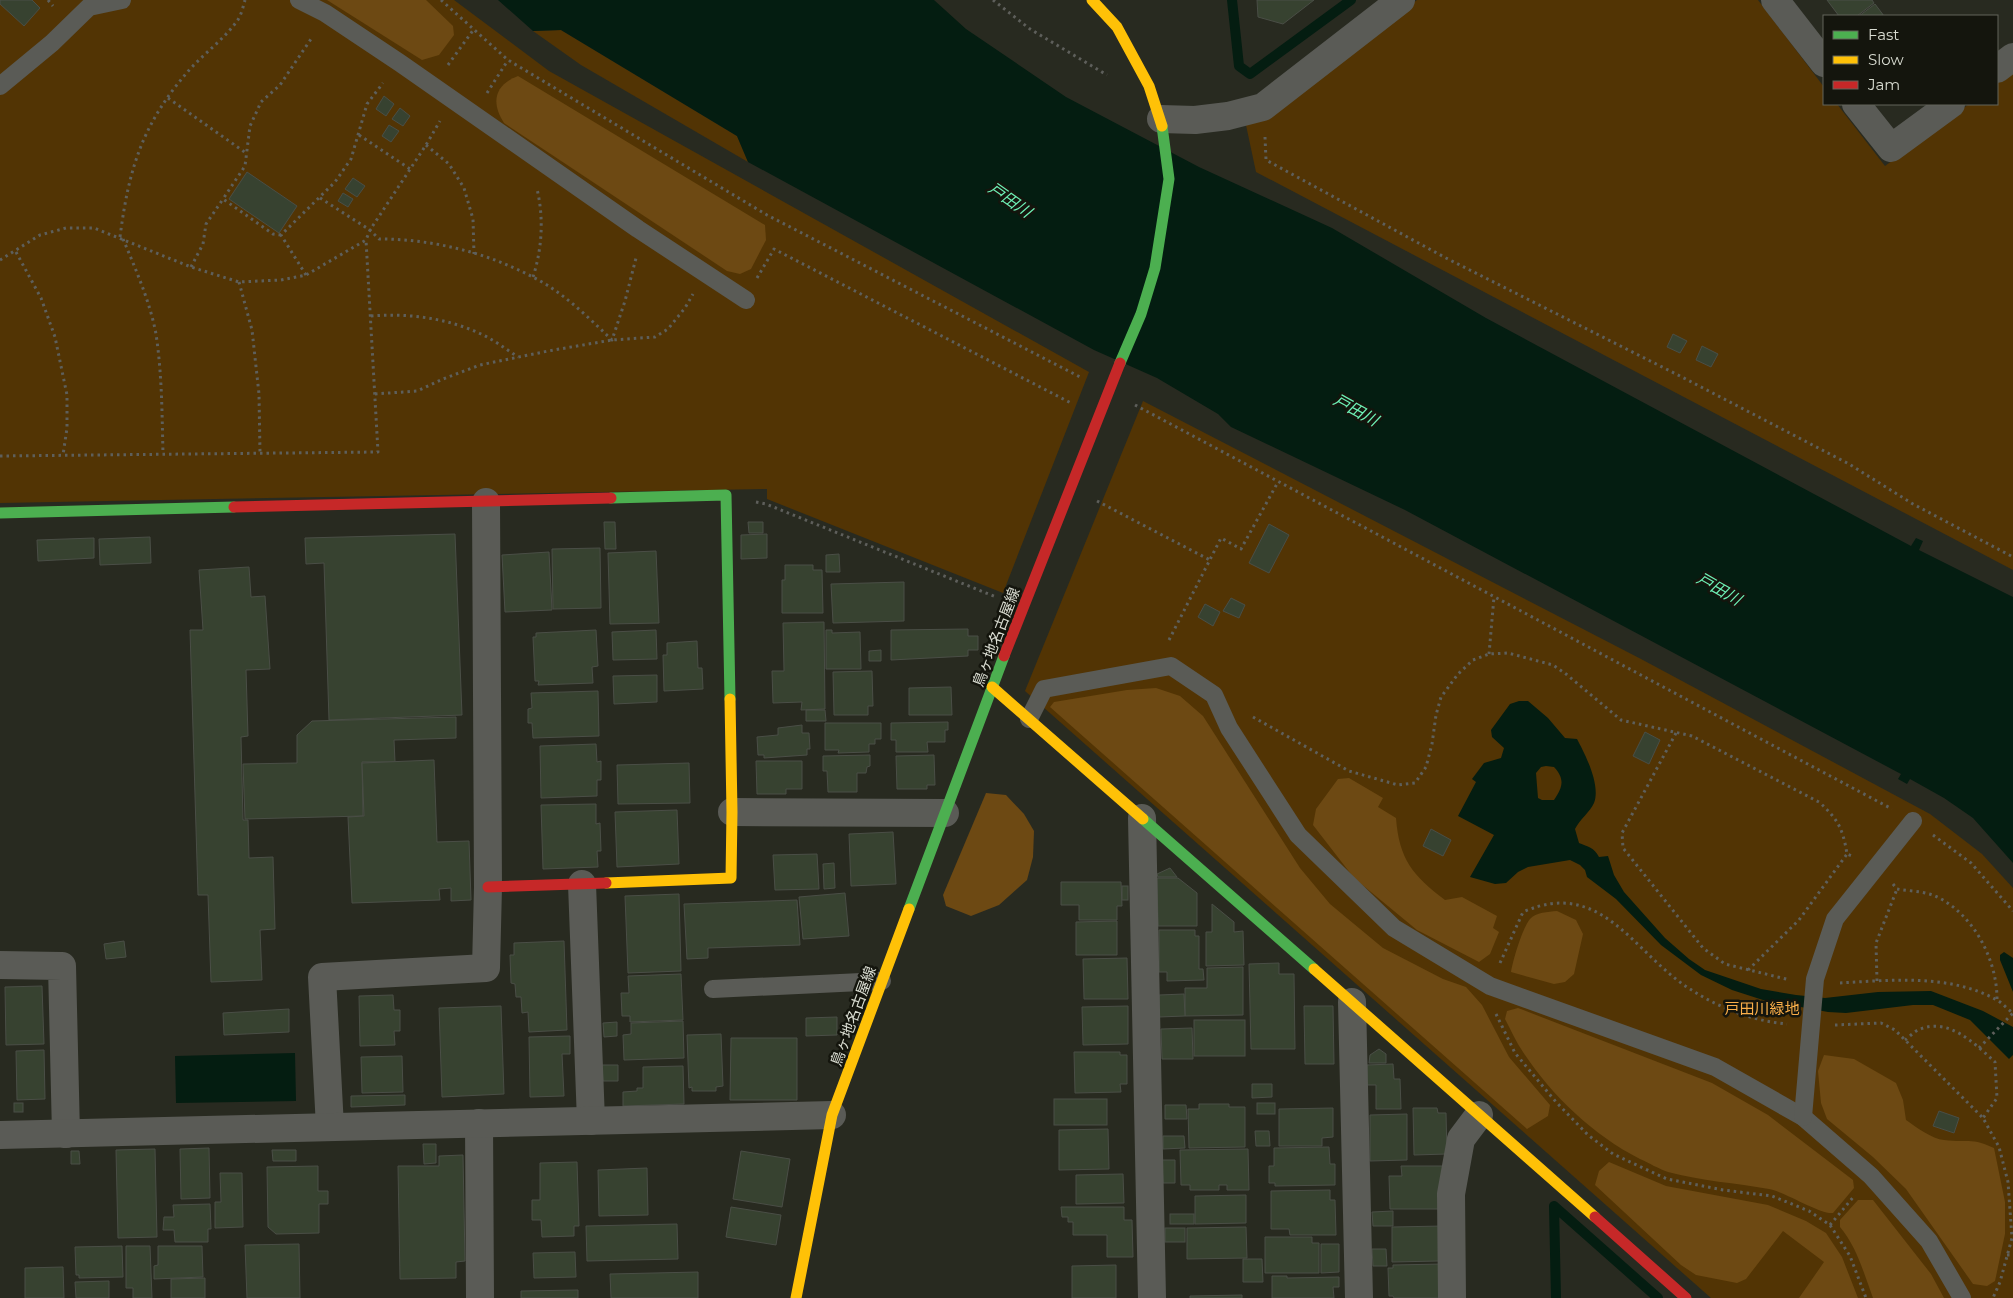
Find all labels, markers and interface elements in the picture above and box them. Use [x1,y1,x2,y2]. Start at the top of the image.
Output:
legend [1823,15,1998,105]
text: Fast [1868,25,1899,44]
text: Slow [1868,50,1904,69]
text: Jam [1867,75,1900,94]
water label: 戸田川 [985,178,1037,223]
water label: 戸田川 [1330,390,1383,431]
water label: 戸田川 [1693,569,1746,610]
street label: 鳥ヶ地名古屋線 [968,585,1024,689]
street label: 鳥ヶ地名古屋線 [826,963,880,1069]
park label: 戸田川緑地 [1724,999,1800,1018]

